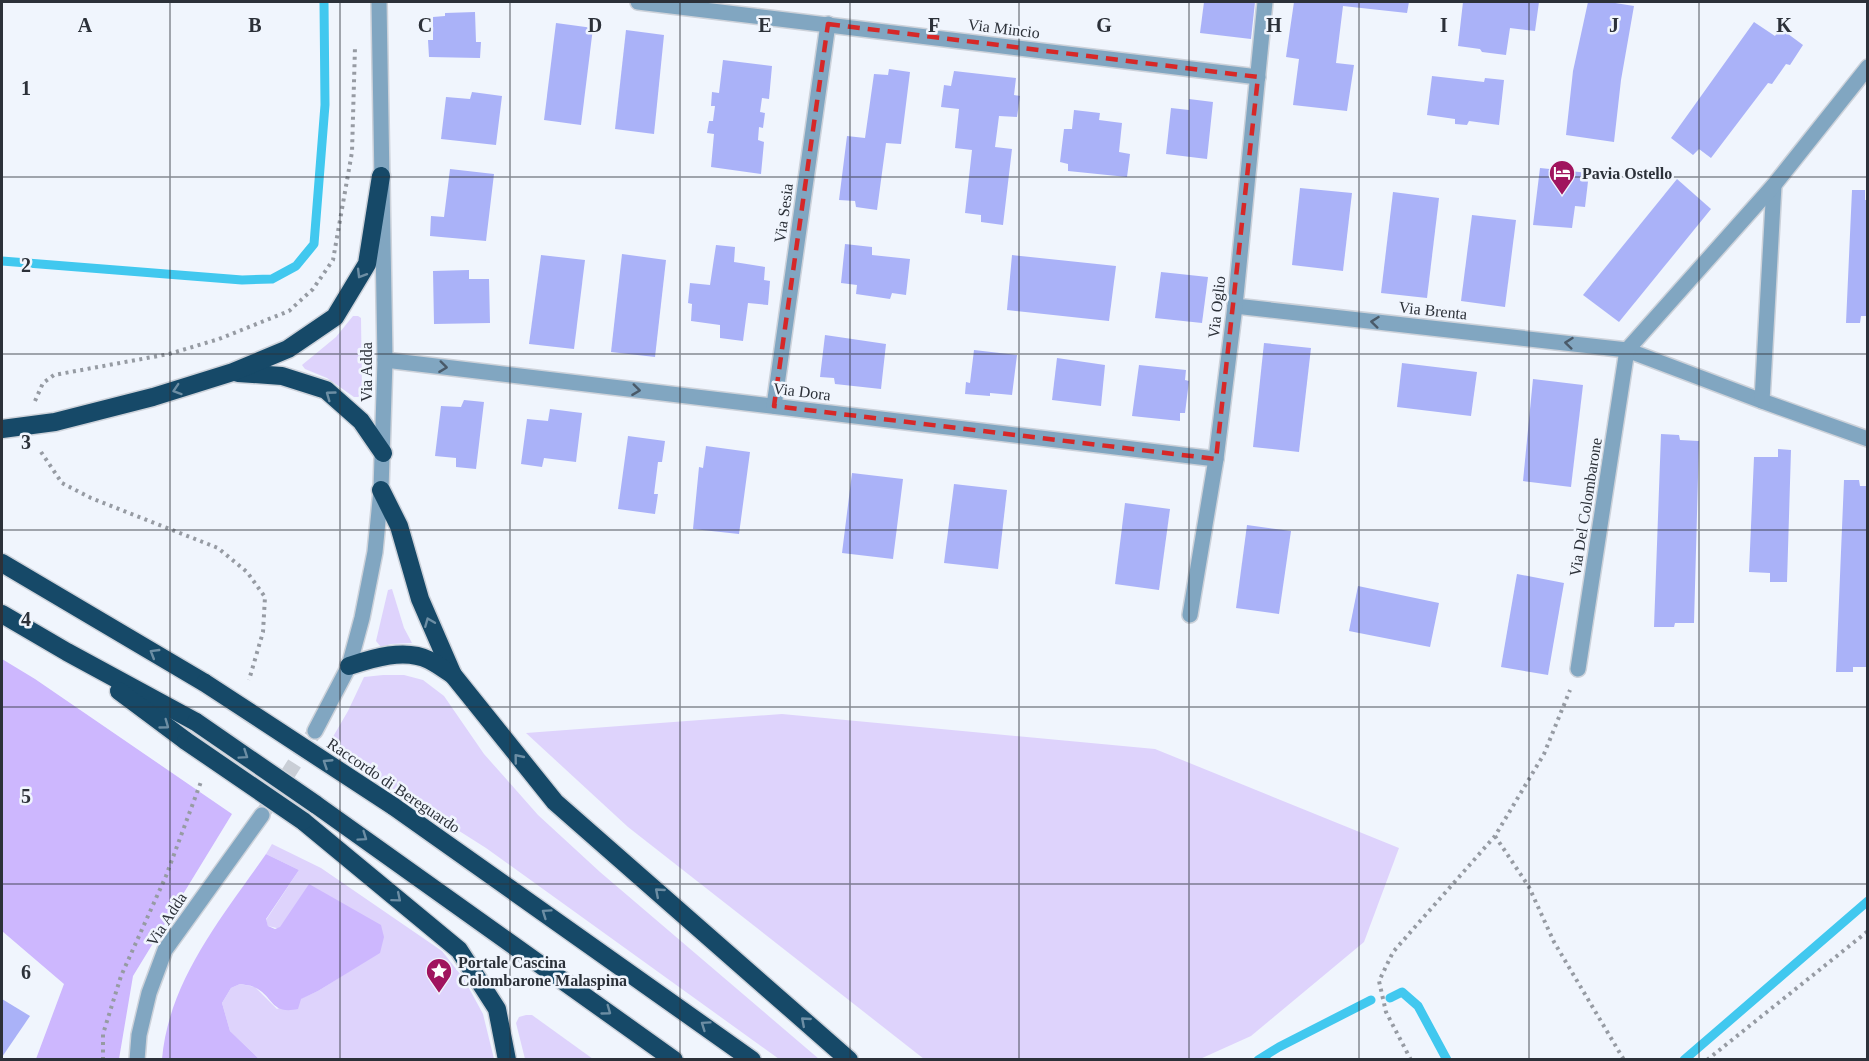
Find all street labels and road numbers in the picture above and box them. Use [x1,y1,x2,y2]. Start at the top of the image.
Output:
street label: Via Mincio [967,16,1041,41]
street label: Via Sesia [771,182,796,244]
street label: Via Oglio [1205,275,1229,339]
street label: Via Brenta [1398,298,1468,323]
street label: Via Adda [358,342,375,402]
street label: Via Dora [772,380,832,403]
street label: Via Del Colombarone [1566,436,1605,578]
street label: Raccordo di Bereguardo [324,735,463,837]
street label: Via Adda [143,890,190,949]

